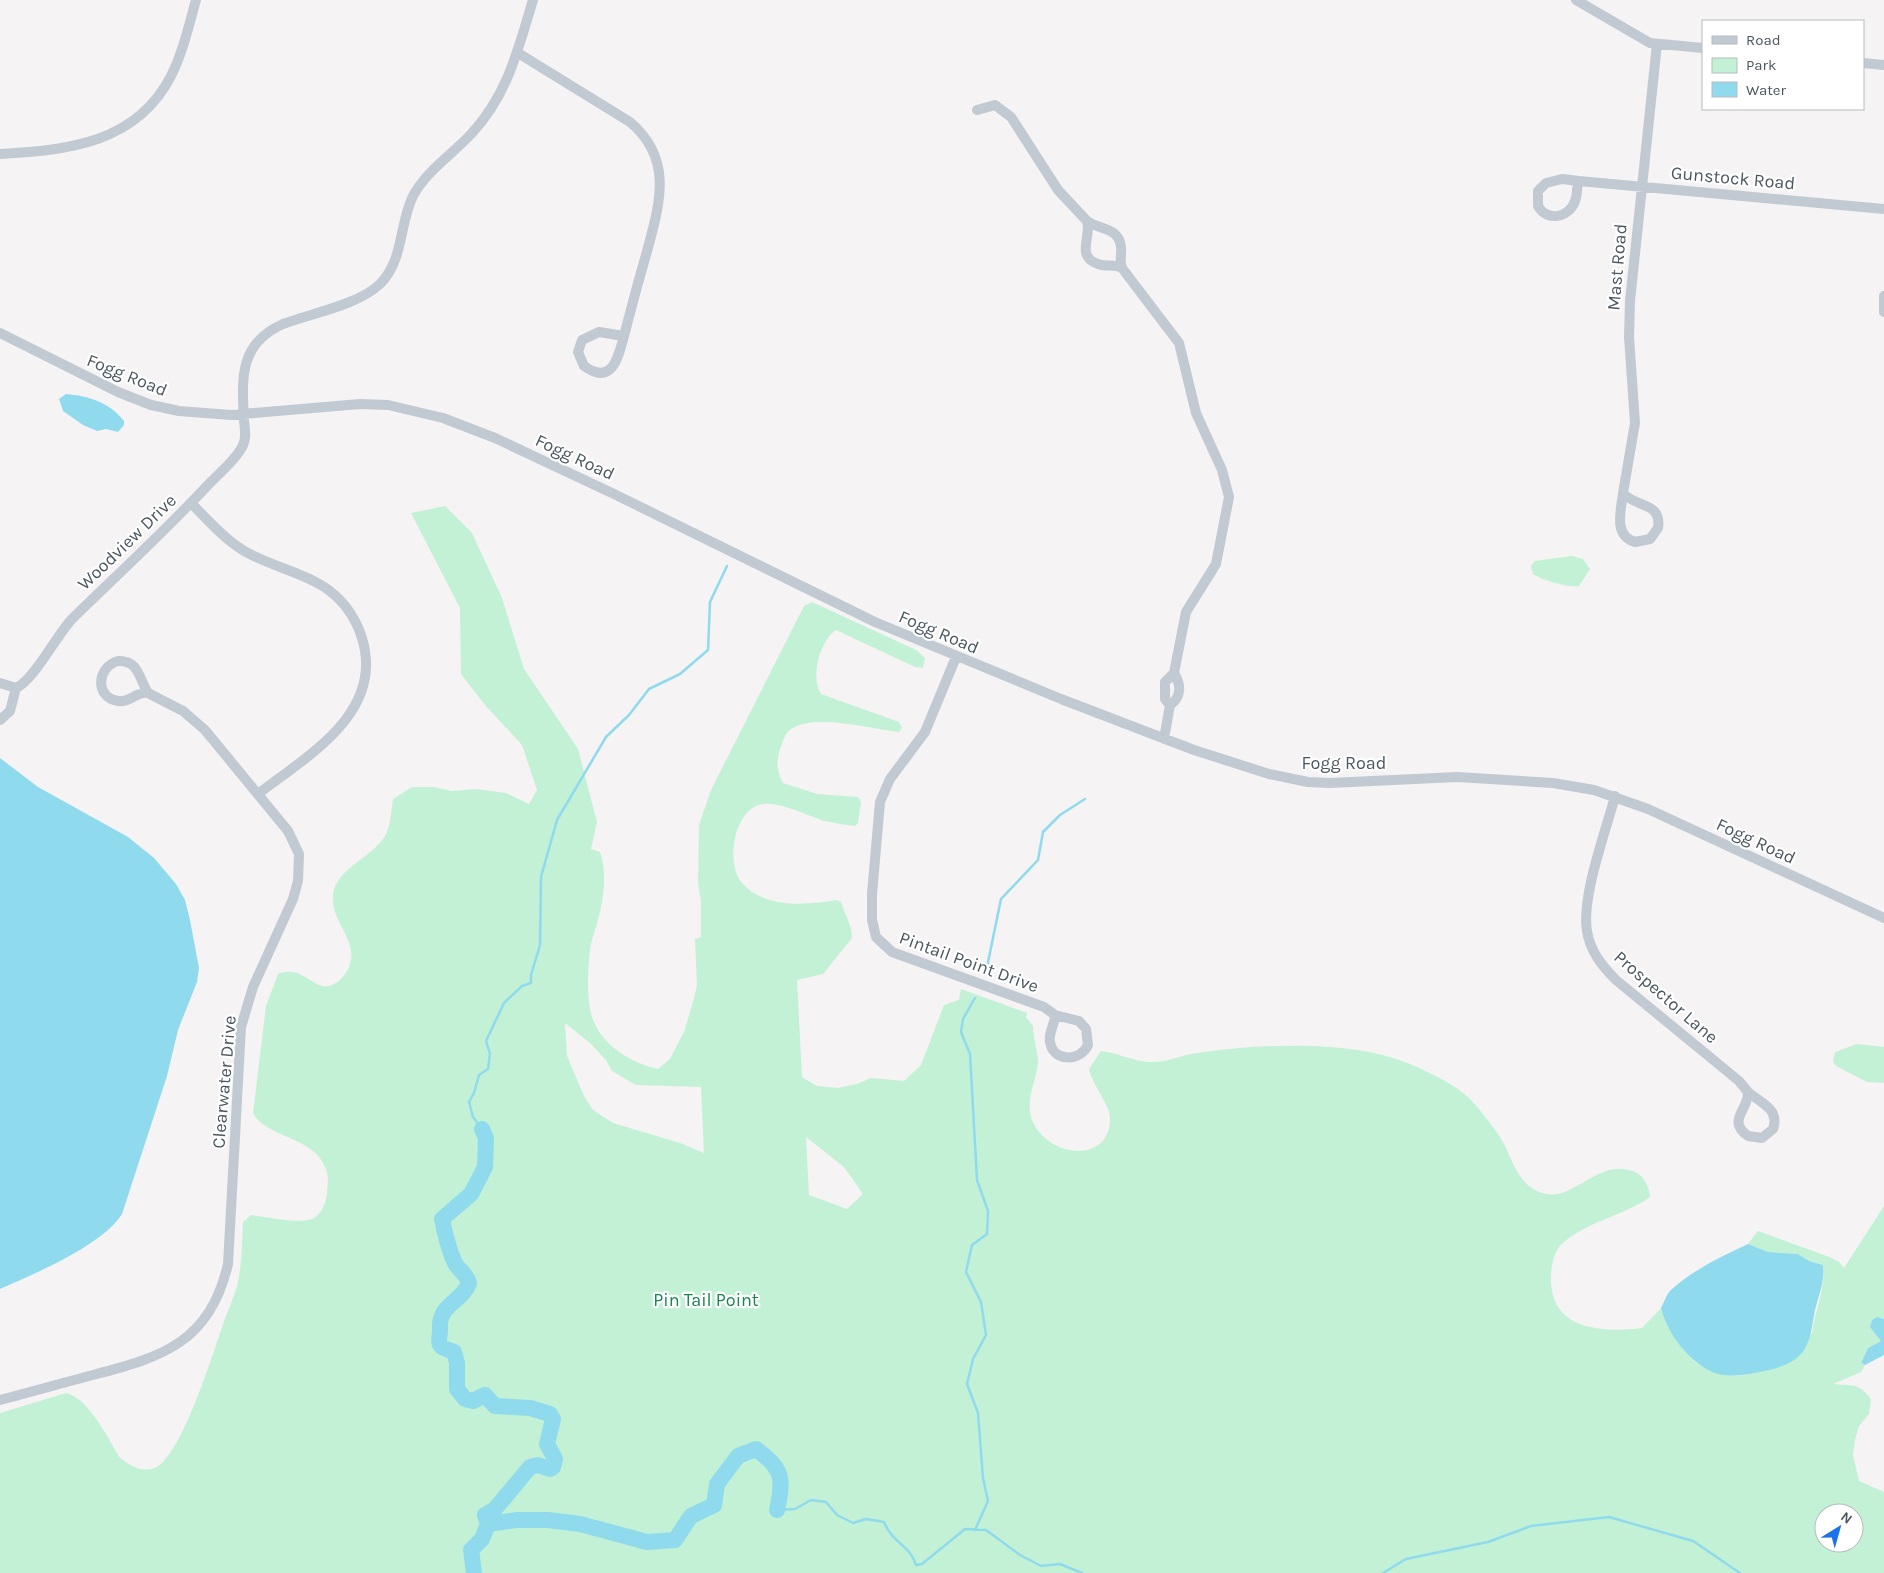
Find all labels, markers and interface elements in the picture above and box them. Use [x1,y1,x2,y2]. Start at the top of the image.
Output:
legend [1702,20,1864,110]
text: Road [1746,31,1781,49]
text: Park [1746,56,1776,74]
text: Water [1746,81,1787,99]
street label: Gunstock Road [1670,162,1796,194]
street label: Mast Road [1602,223,1632,311]
street label: Fogg Road [84,349,170,401]
street label: Fogg Road [532,429,618,485]
street label: Woodview Drive [73,489,181,595]
street label: Fogg Road [896,605,982,659]
street label: Fogg Road [1302,752,1386,774]
street label: Fogg Road [1713,813,1799,869]
street label: Pintail Point Drive [896,927,1042,997]
street label: Prospector Lane [1609,946,1723,1048]
street label: Clearwater Drive [207,1015,241,1149]
park label: Pin Tail Point [653,1289,759,1311]
north arrow [1814,1503,1864,1553]
text: N [1837,1508,1856,1528]

